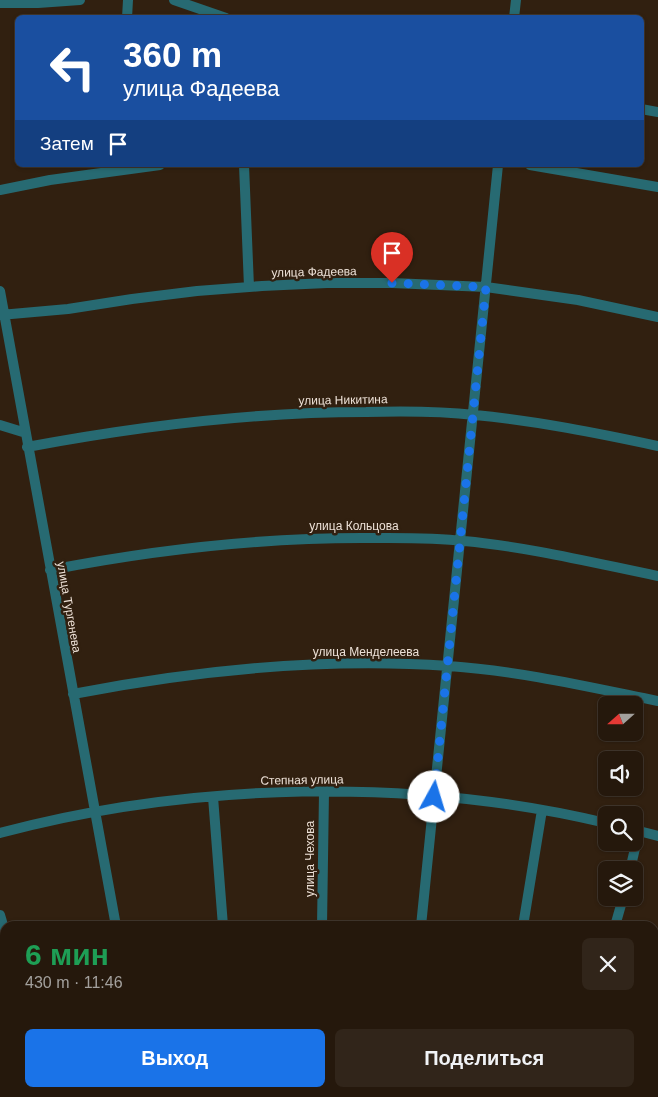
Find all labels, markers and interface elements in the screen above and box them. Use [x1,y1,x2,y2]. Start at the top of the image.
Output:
icon: left [40,35,105,100]
text: 360 m [123,35,222,74]
text: улица Фадеева [123,76,280,101]
icon: arrive [104,130,132,158]
text: Затем [40,133,94,154]
pin [371,232,413,283]
icon: arrive [378,239,406,267]
street label: улица Фадеева [271,264,357,280]
street label: улица Никитина [298,392,388,408]
street label: улица Кольцова [309,519,399,533]
street label: улица Тургенева [54,560,84,654]
street label: улица Менделеева [313,645,419,659]
north arrow [598,696,642,741]
map controls [598,696,643,906]
button: sound [598,751,643,796]
position arrow [407,770,459,822]
street label: Степная улица [260,772,344,788]
button: search [598,806,643,851]
street label: улица Чехова [303,821,317,897]
button: layers [598,861,643,906]
text: 6 мин [25,938,109,971]
button: close [582,938,634,990]
text: 430 m · 11:46 [25,974,123,991]
button: Выход [25,1029,325,1087]
button: Поделиться [335,1029,634,1087]

